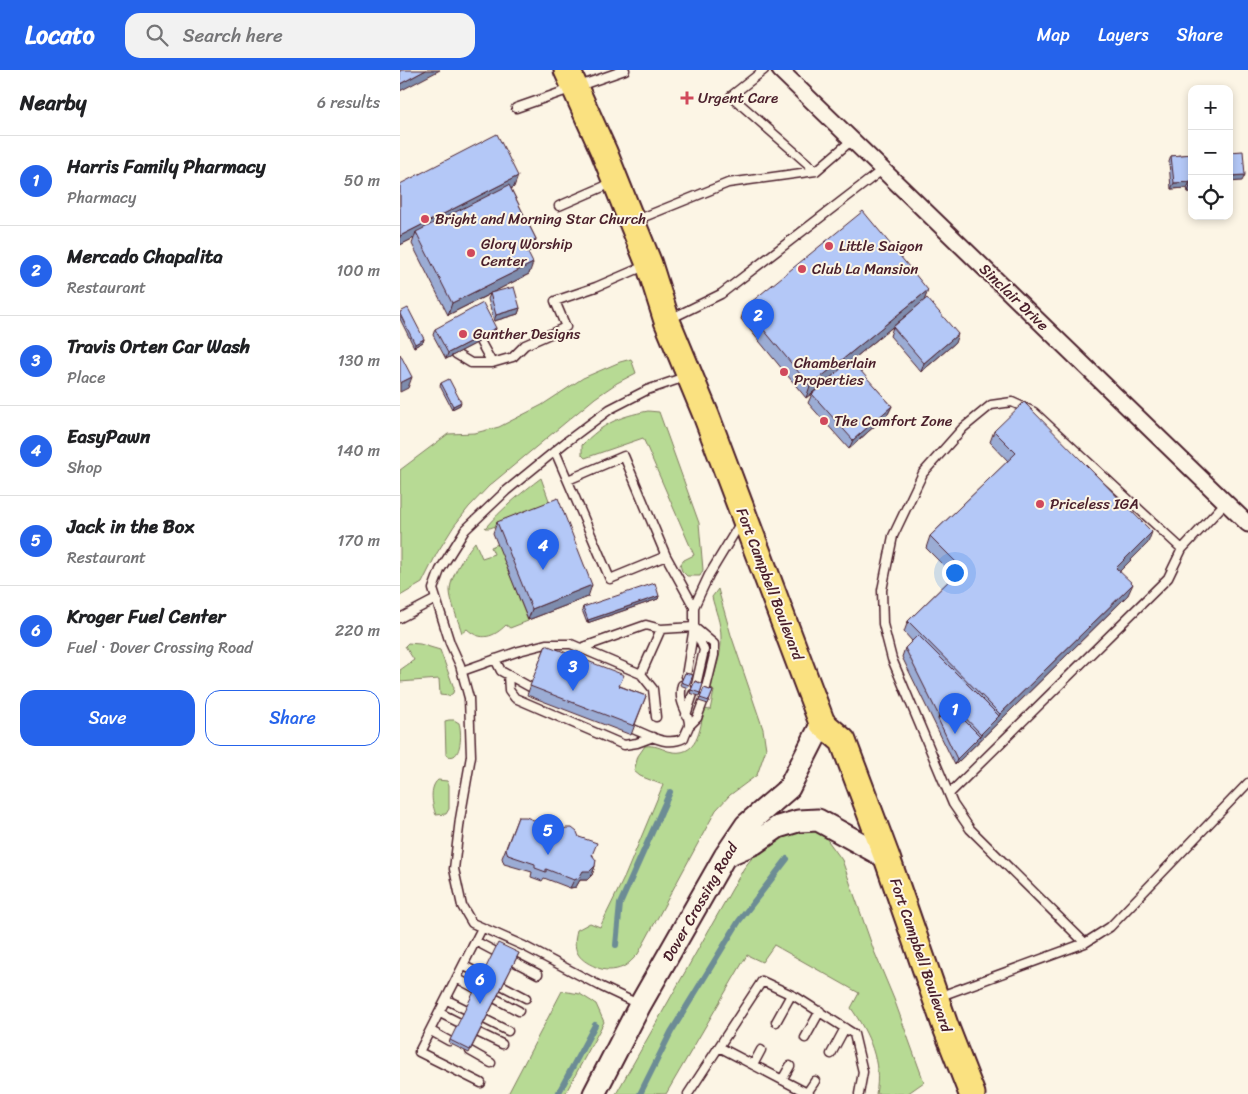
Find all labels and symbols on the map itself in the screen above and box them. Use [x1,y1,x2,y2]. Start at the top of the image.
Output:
place label: Urgent Care [698,85,778,111]
marker: Urgent Care [680,91,694,105]
place label: Bright and Morning Star Church [435,206,646,232]
marker: Bright and Morning Star Church [419,213,431,225]
place label: Glory Worship Center [481,231,572,274]
place label: Little Saigon [839,233,923,259]
marker: Little Saigon [823,240,835,252]
marker: Glory Worship Center [465,247,477,259]
place label: Club La Mansion [812,256,919,282]
street label: Sinclair Drive [973,257,1055,337]
marker: Club La Mansion [796,263,808,275]
pin: 2 [742,299,774,340]
place label: Gunther Designs [473,321,581,347]
marker: Gunther Designs [457,328,469,340]
place label: Chamberlain Properties [794,350,876,393]
marker: Chamberlain Properties [778,366,790,378]
place label: The Comfort Zone [834,408,953,434]
marker: The Comfort Zone [818,415,830,427]
place label: Priceless IGA [1050,491,1139,517]
marker: Priceless IGA [1034,498,1046,510]
street label: Fort Campbell Boulevard [729,504,811,665]
pin: 4 [527,529,559,570]
your location [942,560,968,586]
pin: 3 [557,650,589,691]
pin: 1 [939,693,971,734]
pin: 5 [532,814,564,855]
street label: Dover Crossing Road [655,837,745,967]
street label: Fort Campbell Boulevard [882,874,960,1037]
pin: 6 [464,963,496,1004]

